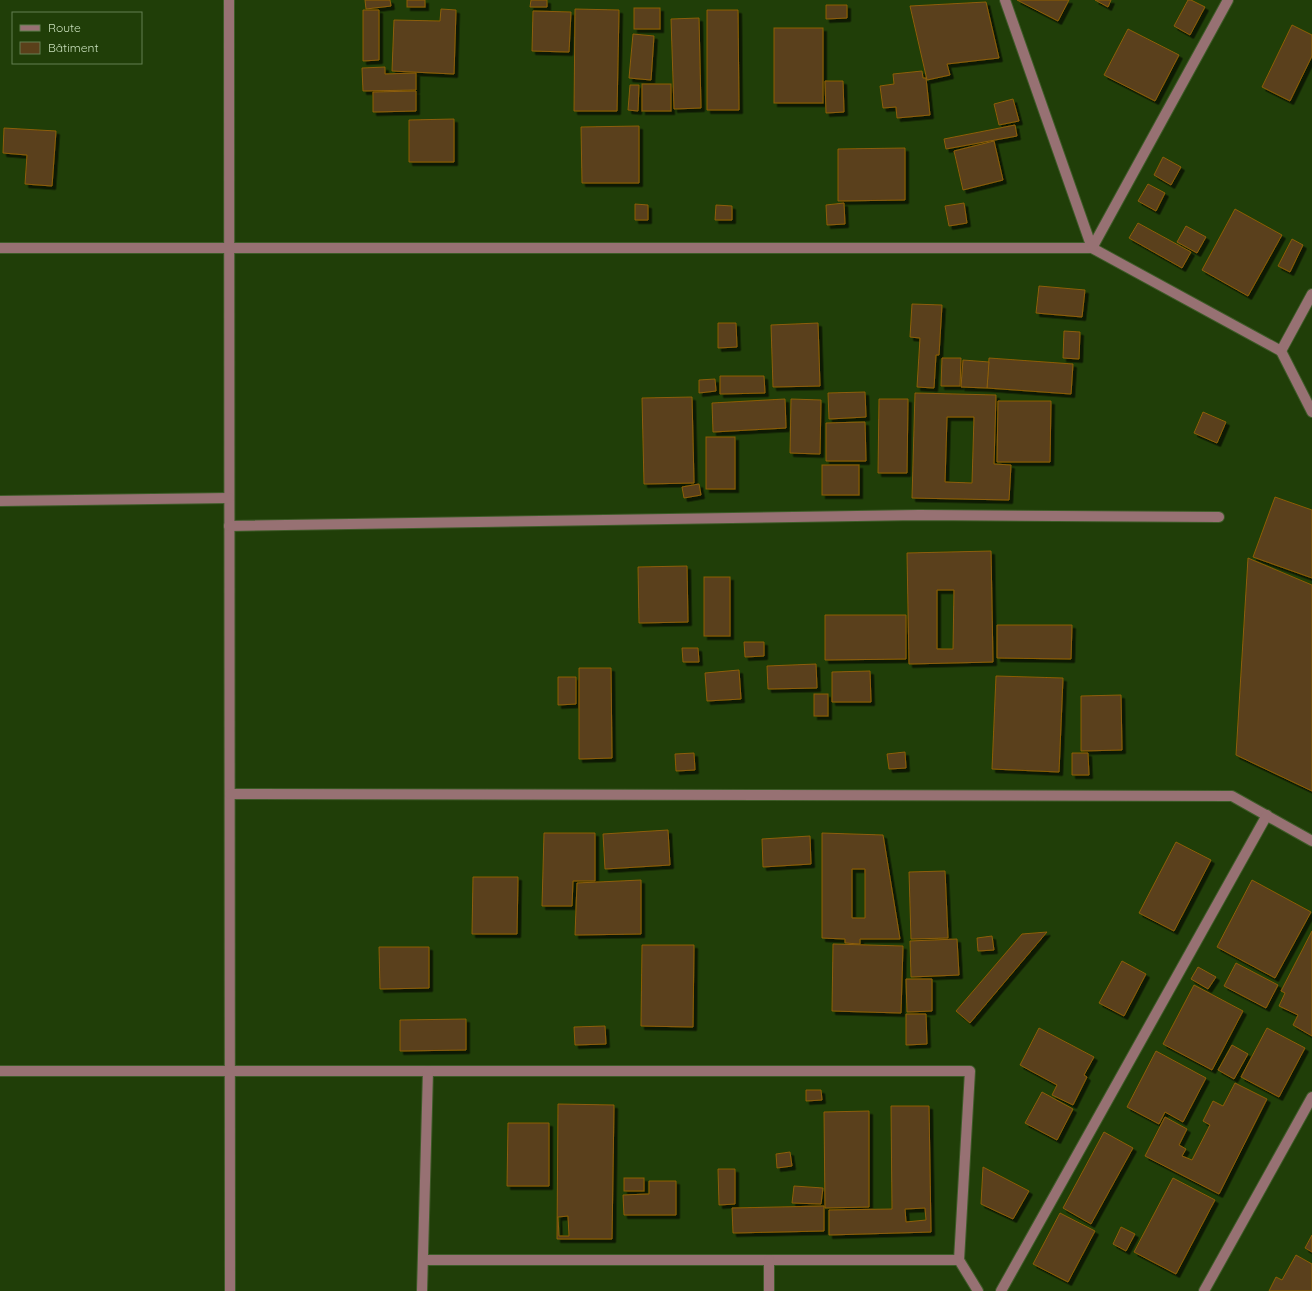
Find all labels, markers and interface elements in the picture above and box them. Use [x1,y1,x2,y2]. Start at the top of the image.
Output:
legend [12,12,142,64]
text: Route [48,20,81,35]
text: Bâtiment [48,40,98,55]

